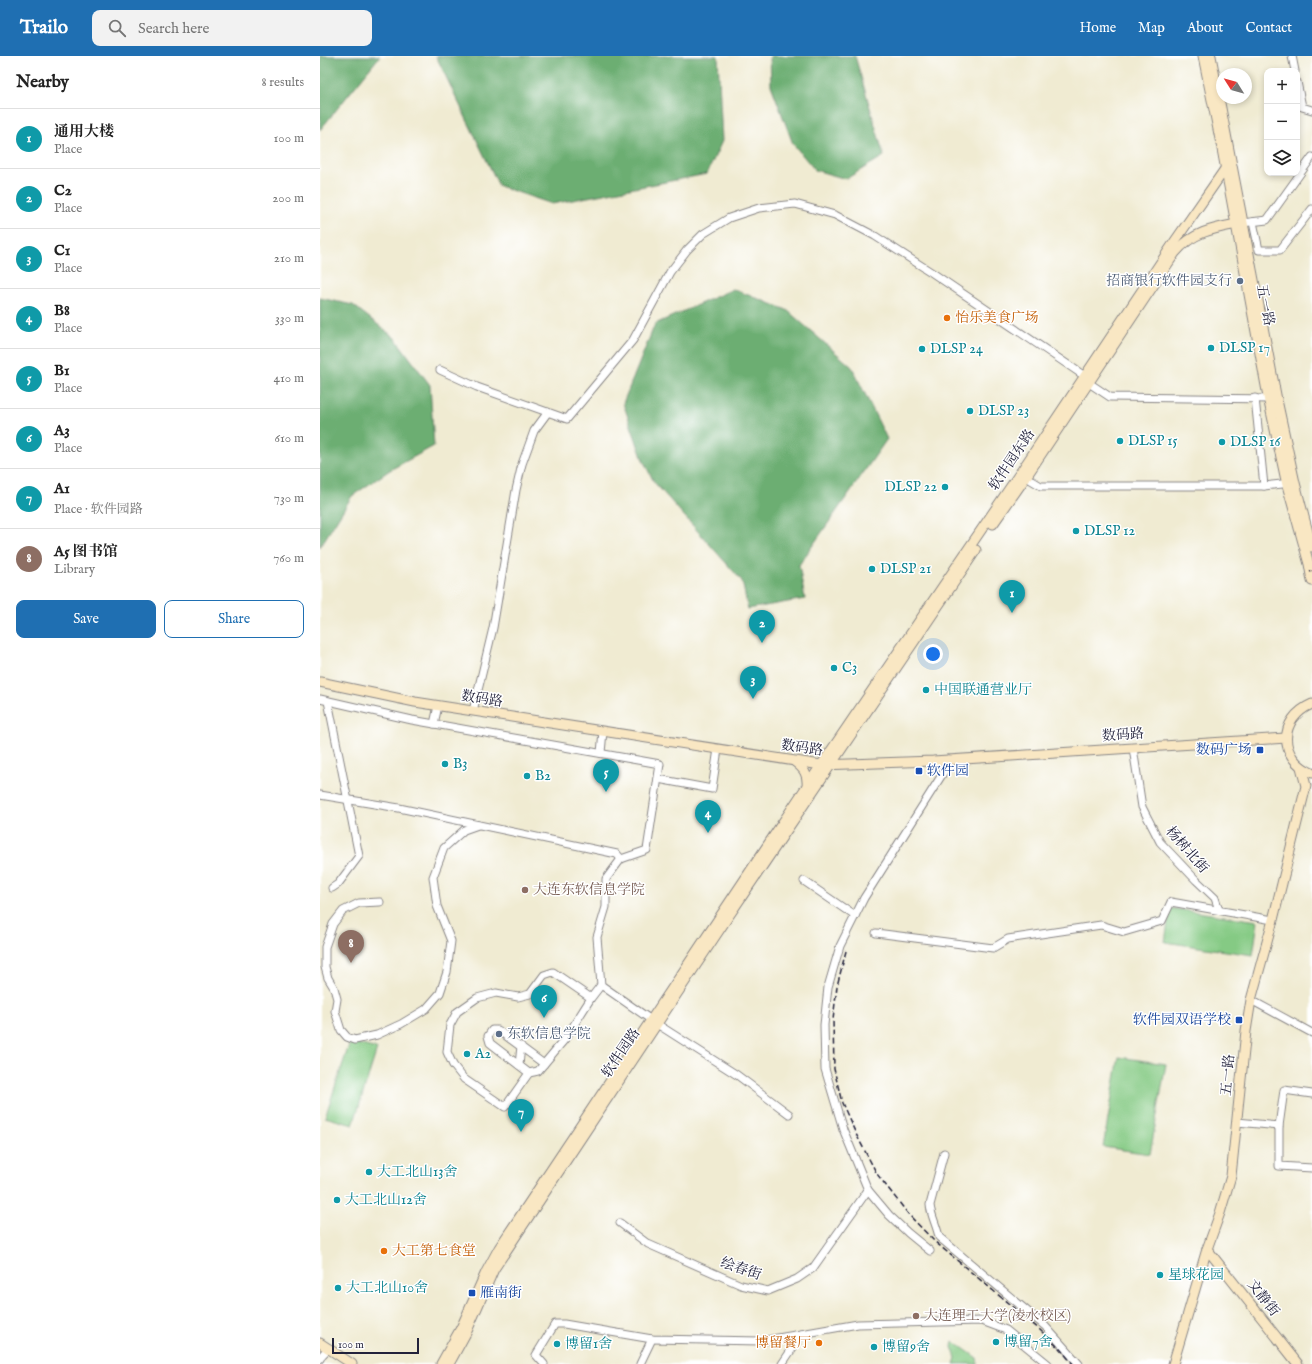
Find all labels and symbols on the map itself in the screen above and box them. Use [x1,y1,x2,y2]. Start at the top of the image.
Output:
north arrow [1216,68,1252,104]
place label: 招商银行软件园支行 [1106,272,1232,290]
marker: 招商银行软件园支行 [1235,276,1245,286]
street label: 五一路 [1252,283,1278,327]
place label: 怡乐美食广场 [955,309,1039,327]
marker: 怡乐美食广场 [942,313,952,323]
place label: DLSP 17 [1219,339,1270,357]
place label: DLSP 24 [930,340,983,358]
marker: DLSP 17 [1206,343,1216,353]
marker: DLSP 24 [917,344,927,354]
place label: DLSP 23 [978,402,1029,420]
marker: DLSP 23 [965,406,975,416]
street label: 软件园东路 [985,426,1039,494]
place label: DLSP 15 [1128,432,1178,450]
place label: DLSP 16 [1230,433,1282,451]
marker: DLSP 15 [1115,436,1125,446]
marker: DLSP 16 [1217,437,1227,447]
place label: DLSP 22 [885,478,937,496]
marker: DLSP 22 [940,482,950,492]
place label: DLSP 12 [1084,522,1136,540]
marker: DLSP 12 [1071,526,1081,536]
place label: DLSP 21 [880,560,931,578]
marker: DLSP 21 [867,564,877,574]
pin: 1 [999,580,1025,613]
pin: 2 [749,610,775,643]
your location [923,644,943,664]
place label: C3 [842,659,857,677]
marker: C3 [829,663,839,673]
pin: 3 [740,666,766,699]
place label: 中国联通营业厅 [934,681,1032,699]
marker: 中国联通营业厅 [921,685,931,695]
street label: 数码路 [460,687,504,711]
street label: 数码路 [1101,725,1145,745]
street label: 数码路 [780,736,824,760]
place label: 数码广场 [1196,741,1252,759]
marker: 数码广场 [1255,745,1265,755]
place label: B3 [453,755,468,773]
marker: B3 [440,759,450,769]
pin: 5 [593,759,619,792]
place label: 软件园 [927,762,969,780]
marker: 软件园 [914,766,924,776]
place label: B2 [535,767,551,785]
marker: B2 [522,771,532,781]
pin: 4 [695,800,721,833]
street label: 杨树北街 [1162,823,1212,877]
place label: 大连东软信息学院 [533,881,645,899]
marker: 大连东软信息学院 [520,885,530,895]
pin: 8 [338,930,364,963]
pin: 6 [531,985,557,1018]
place label: 软件园双语学校 [1133,1011,1231,1029]
marker: 软件园双语学校 [1234,1015,1244,1025]
place label: 东软信息学院 [507,1025,591,1043]
street label: 软件园路 [598,1025,644,1081]
marker: 东软信息学院 [494,1029,504,1039]
place label: A2 [474,1045,491,1063]
marker: A2 [462,1049,472,1059]
street label: 五一路 [1217,1053,1239,1097]
pin: 7 [508,1099,534,1132]
place label: 大工北山13舍 [377,1163,457,1181]
marker: 大工北山13舍 [364,1167,374,1177]
place label: 大工北山12舍 [345,1191,427,1209]
marker: 大工北山12舍 [332,1195,342,1205]
place label: 大工第七食堂 [392,1242,476,1260]
marker: 大工第七食堂 [379,1246,389,1256]
street label: 绘春街 [718,1254,764,1284]
place label: 星球花园 [1168,1266,1224,1284]
marker: 星球花园 [1155,1270,1165,1280]
street label: 文静街 [1243,1276,1283,1320]
place label: 大工北山10舍 [346,1279,428,1297]
marker: 大工北山10舍 [333,1283,343,1293]
place label: 雁南街 [480,1284,522,1302]
marker: 雁南街 [467,1288,477,1298]
place label: 大连理工大学(凌水校区) [924,1307,1071,1325]
marker: 大连理工大学(凌水校区) [911,1311,921,1321]
place label: 博留7舍 [1004,1333,1053,1351]
place label: 博留餐厅 [755,1334,811,1352]
place label: 博留1舍 [565,1335,612,1353]
scale bar [332,1336,419,1355]
marker: 博留7舍 [991,1337,1001,1347]
marker: 博留餐厅 [814,1338,824,1348]
place label: 博留9舍 [882,1338,930,1356]
marker: 博留1舍 [552,1339,562,1349]
marker: 博留9舍 [869,1342,879,1352]

